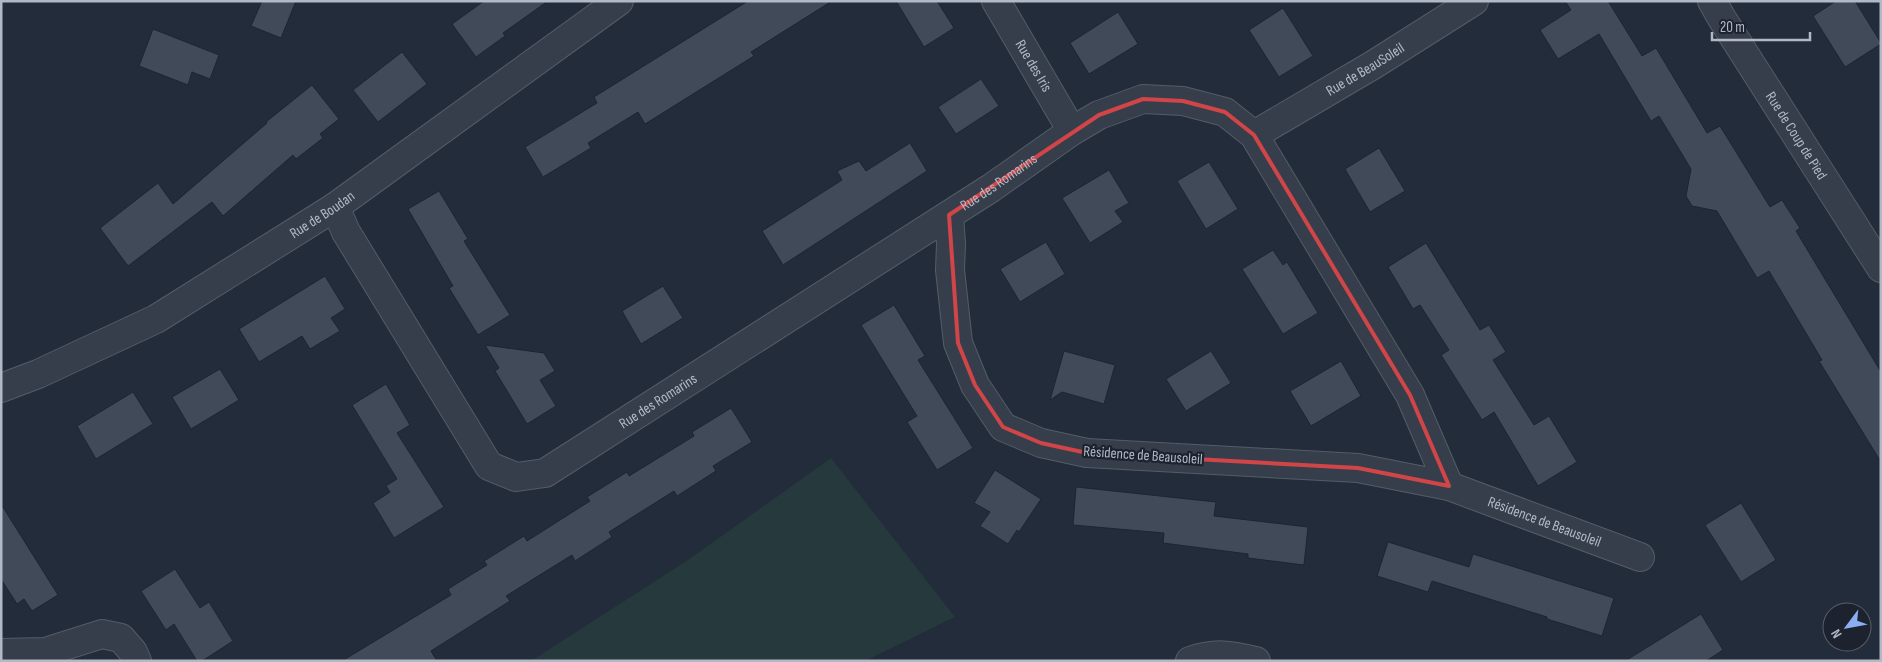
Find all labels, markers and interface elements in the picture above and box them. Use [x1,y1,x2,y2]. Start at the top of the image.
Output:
scale bar [1712,10,1810,42]
text: 20 m [1720,18,1745,37]
street label: Rue des Iris [1011,36,1056,96]
street label: Rue de BeauSoleil [1323,39,1408,101]
street label: Rue de Coup de Pied [1761,88,1831,183]
street label: Rue des Romarins [957,149,1041,215]
street label: Rue de Boudan [286,187,359,243]
street label: Rue des Romarins [616,369,701,433]
street label: Résidence de Beausoleil [1083,442,1203,469]
street label: Résidence de Beausoleil [1485,492,1604,552]
north arrow [1822,602,1872,652]
text: N [1827,626,1846,641]

